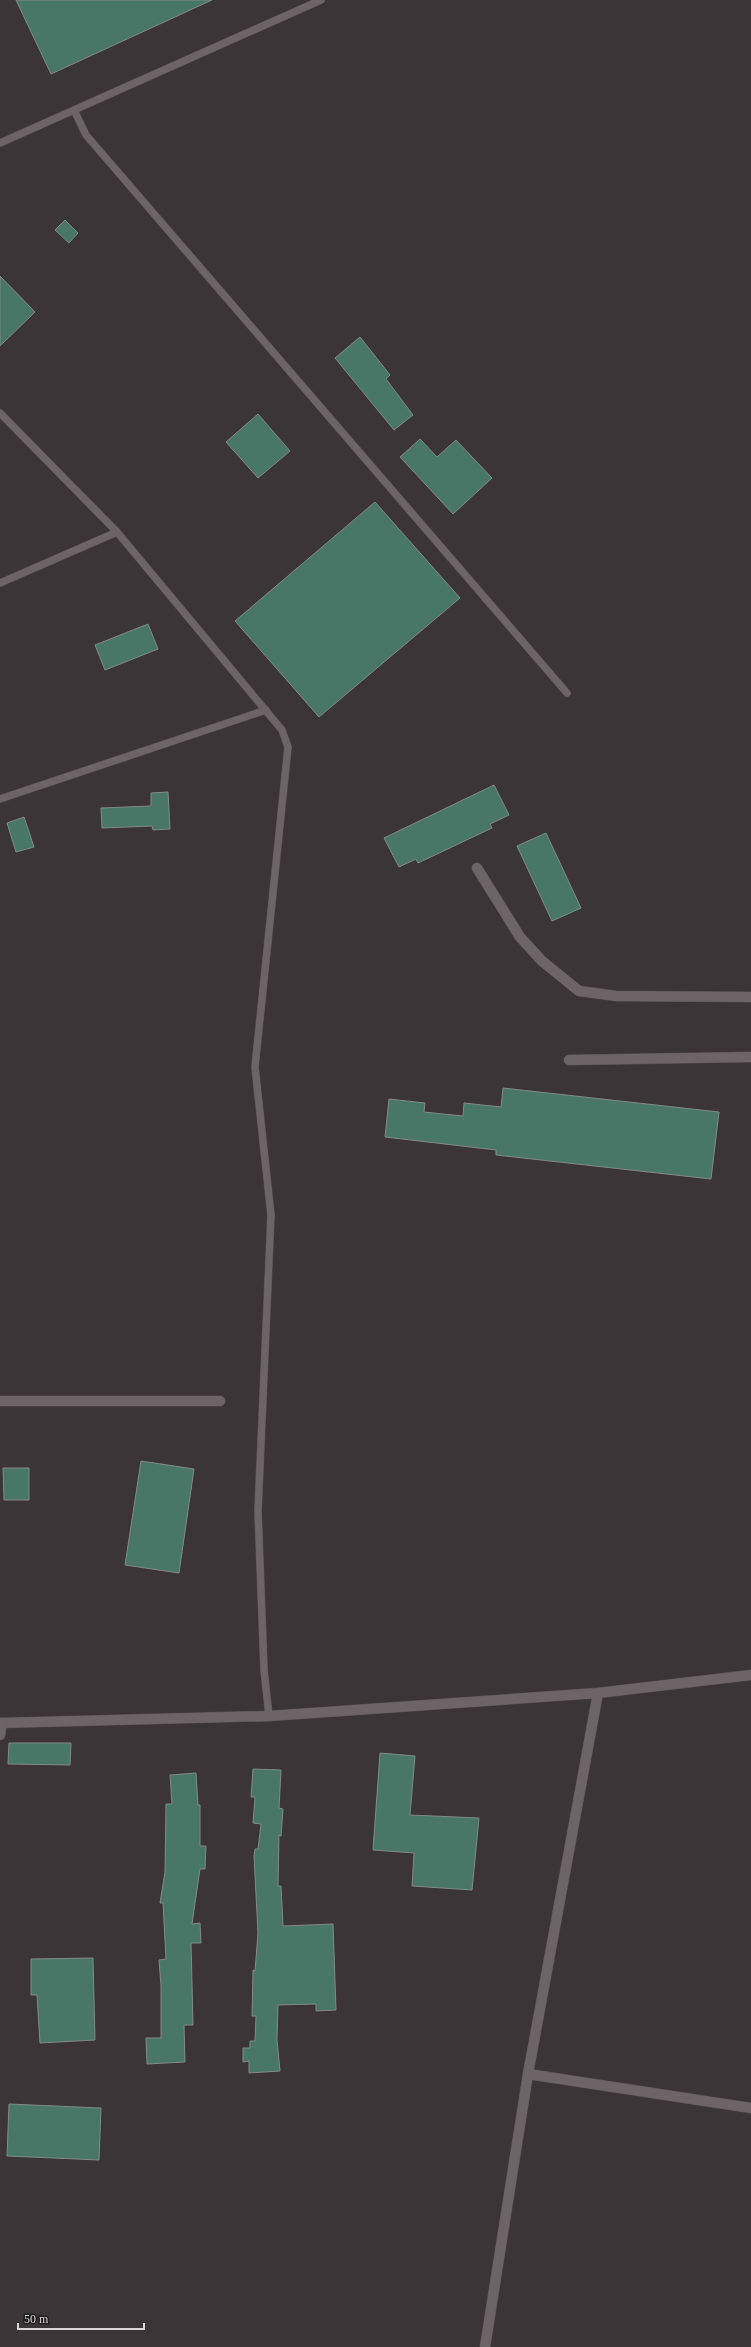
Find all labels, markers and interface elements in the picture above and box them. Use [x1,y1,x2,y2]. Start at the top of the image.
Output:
scale bar [18,2305,144,2331]
text: 50 m [24,2312,49,2326]

